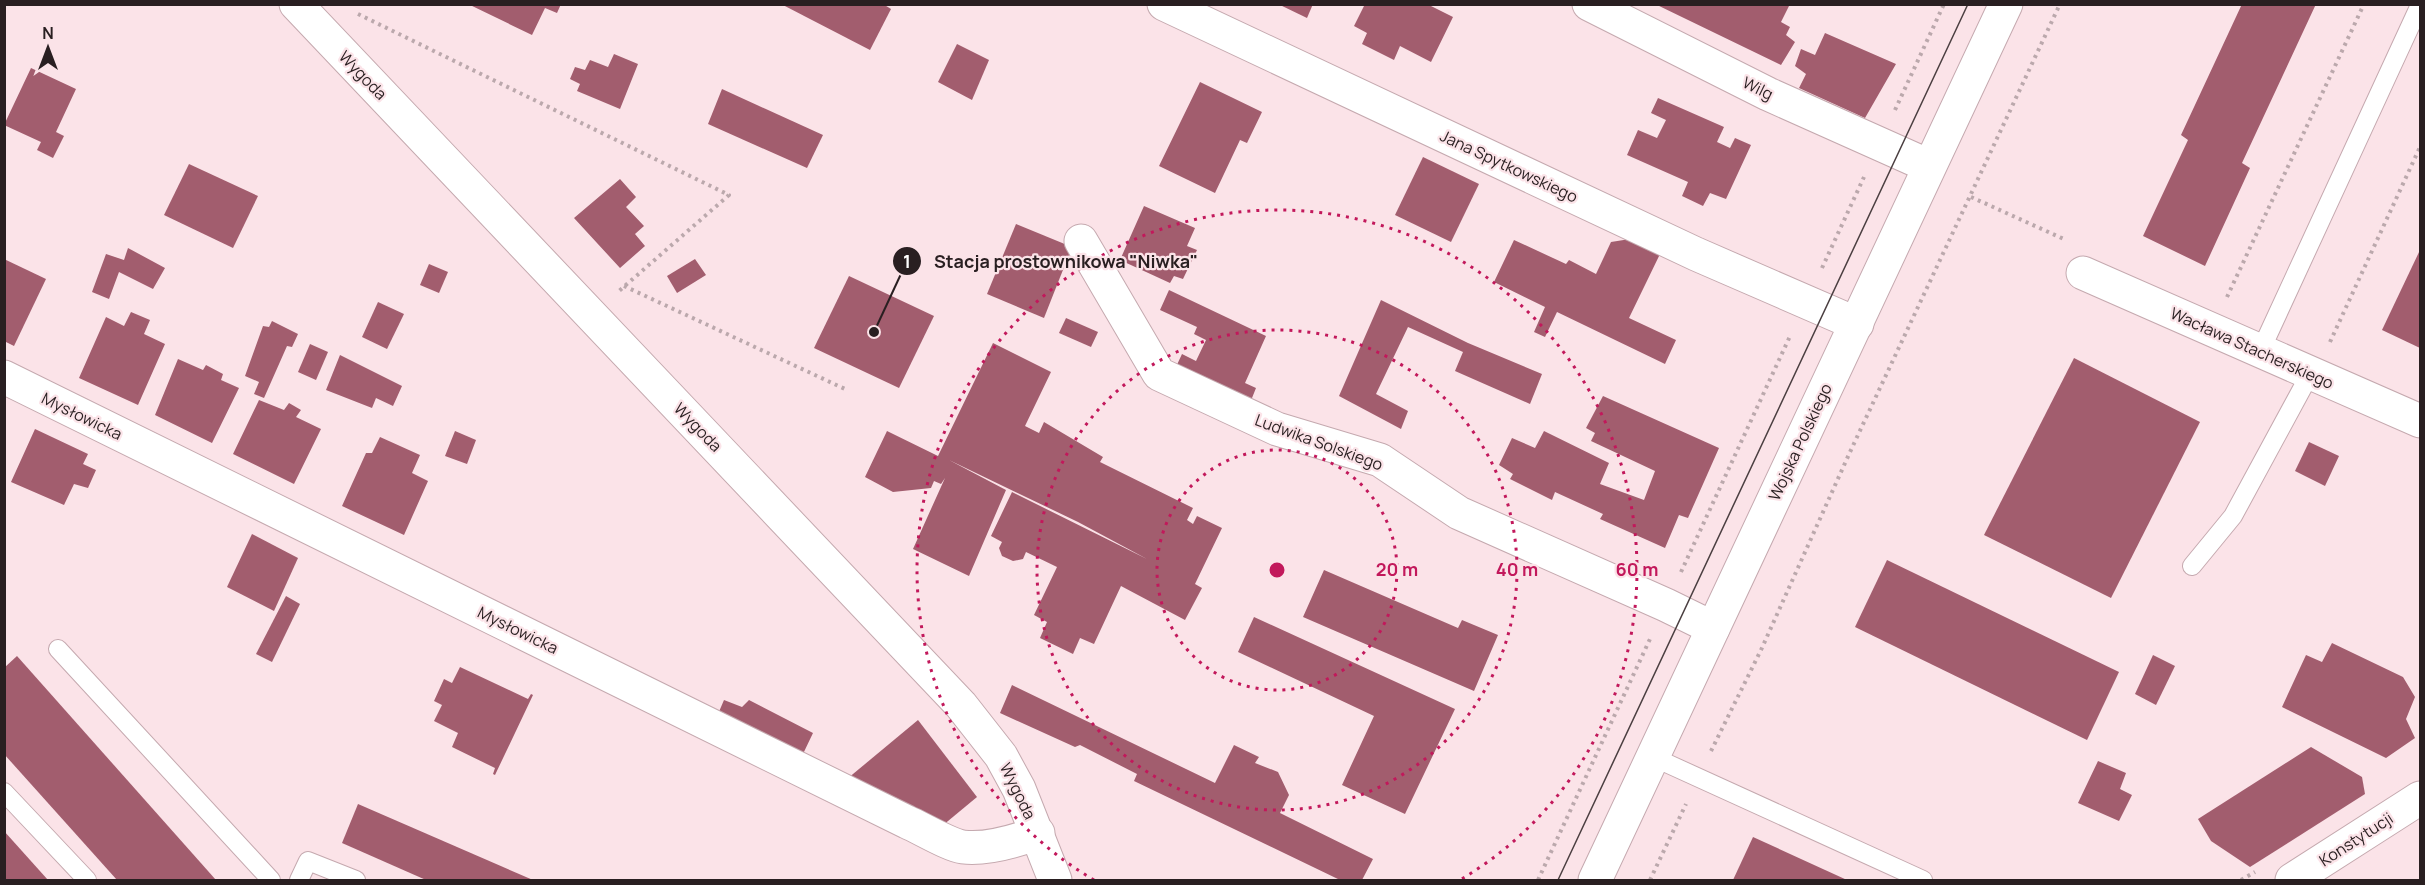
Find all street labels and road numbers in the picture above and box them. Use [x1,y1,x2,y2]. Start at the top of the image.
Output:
street label: Wygoda [334,46,392,104]
street label: Wilg [1739,71,1777,105]
street label: Jana Spytkowskiego [1437,124,1581,208]
street label: Wacława Stacherskiego [2167,302,2337,394]
street label: Wojska Polskiego [1763,380,1837,504]
street label: Mysłowicka [38,387,126,445]
street label: Wygoda [669,398,727,456]
street label: Ludwika Solskiego [1252,409,1386,475]
street label: Mysłowicka [474,601,562,659]
street label: Wygoda [995,759,1041,823]
street label: Konstytucji [2315,807,2397,871]

